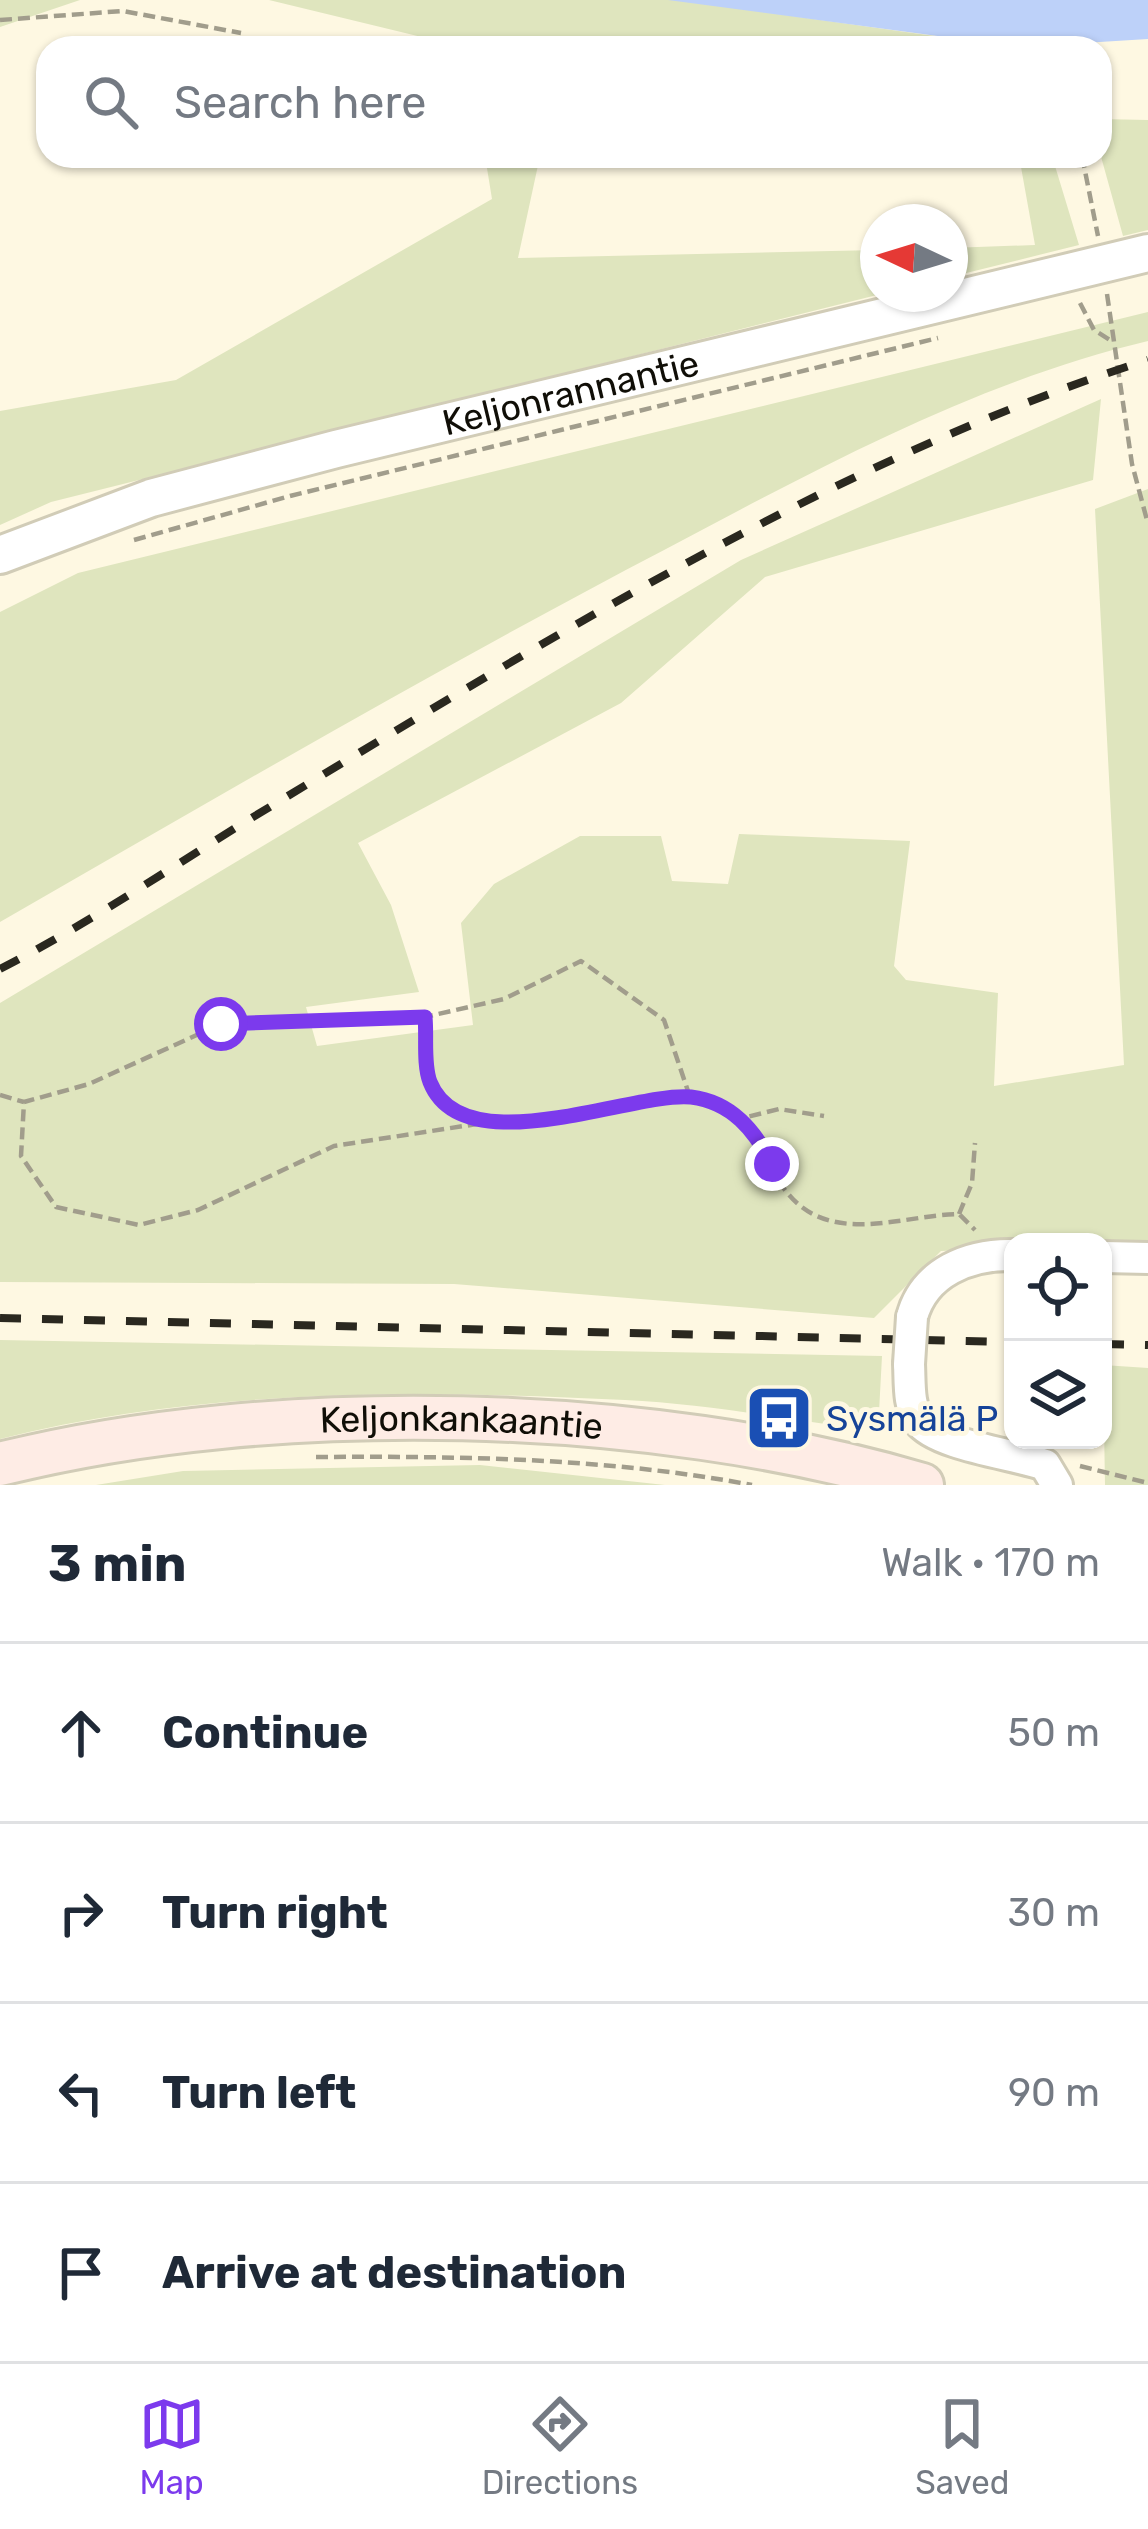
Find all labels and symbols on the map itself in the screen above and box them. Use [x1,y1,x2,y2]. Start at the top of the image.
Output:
north arrow [860,204,968,312]
street label: Keljonrannantie [438,341,703,445]
route start [194,997,248,1051]
route end [745,1137,799,1191]
bus stop icon: Sysmälä P [744,1383,814,1453]
street label: Keljonkankaantie [319,1397,605,1448]
place label: Sysmälä P [826,1397,998,1440]

